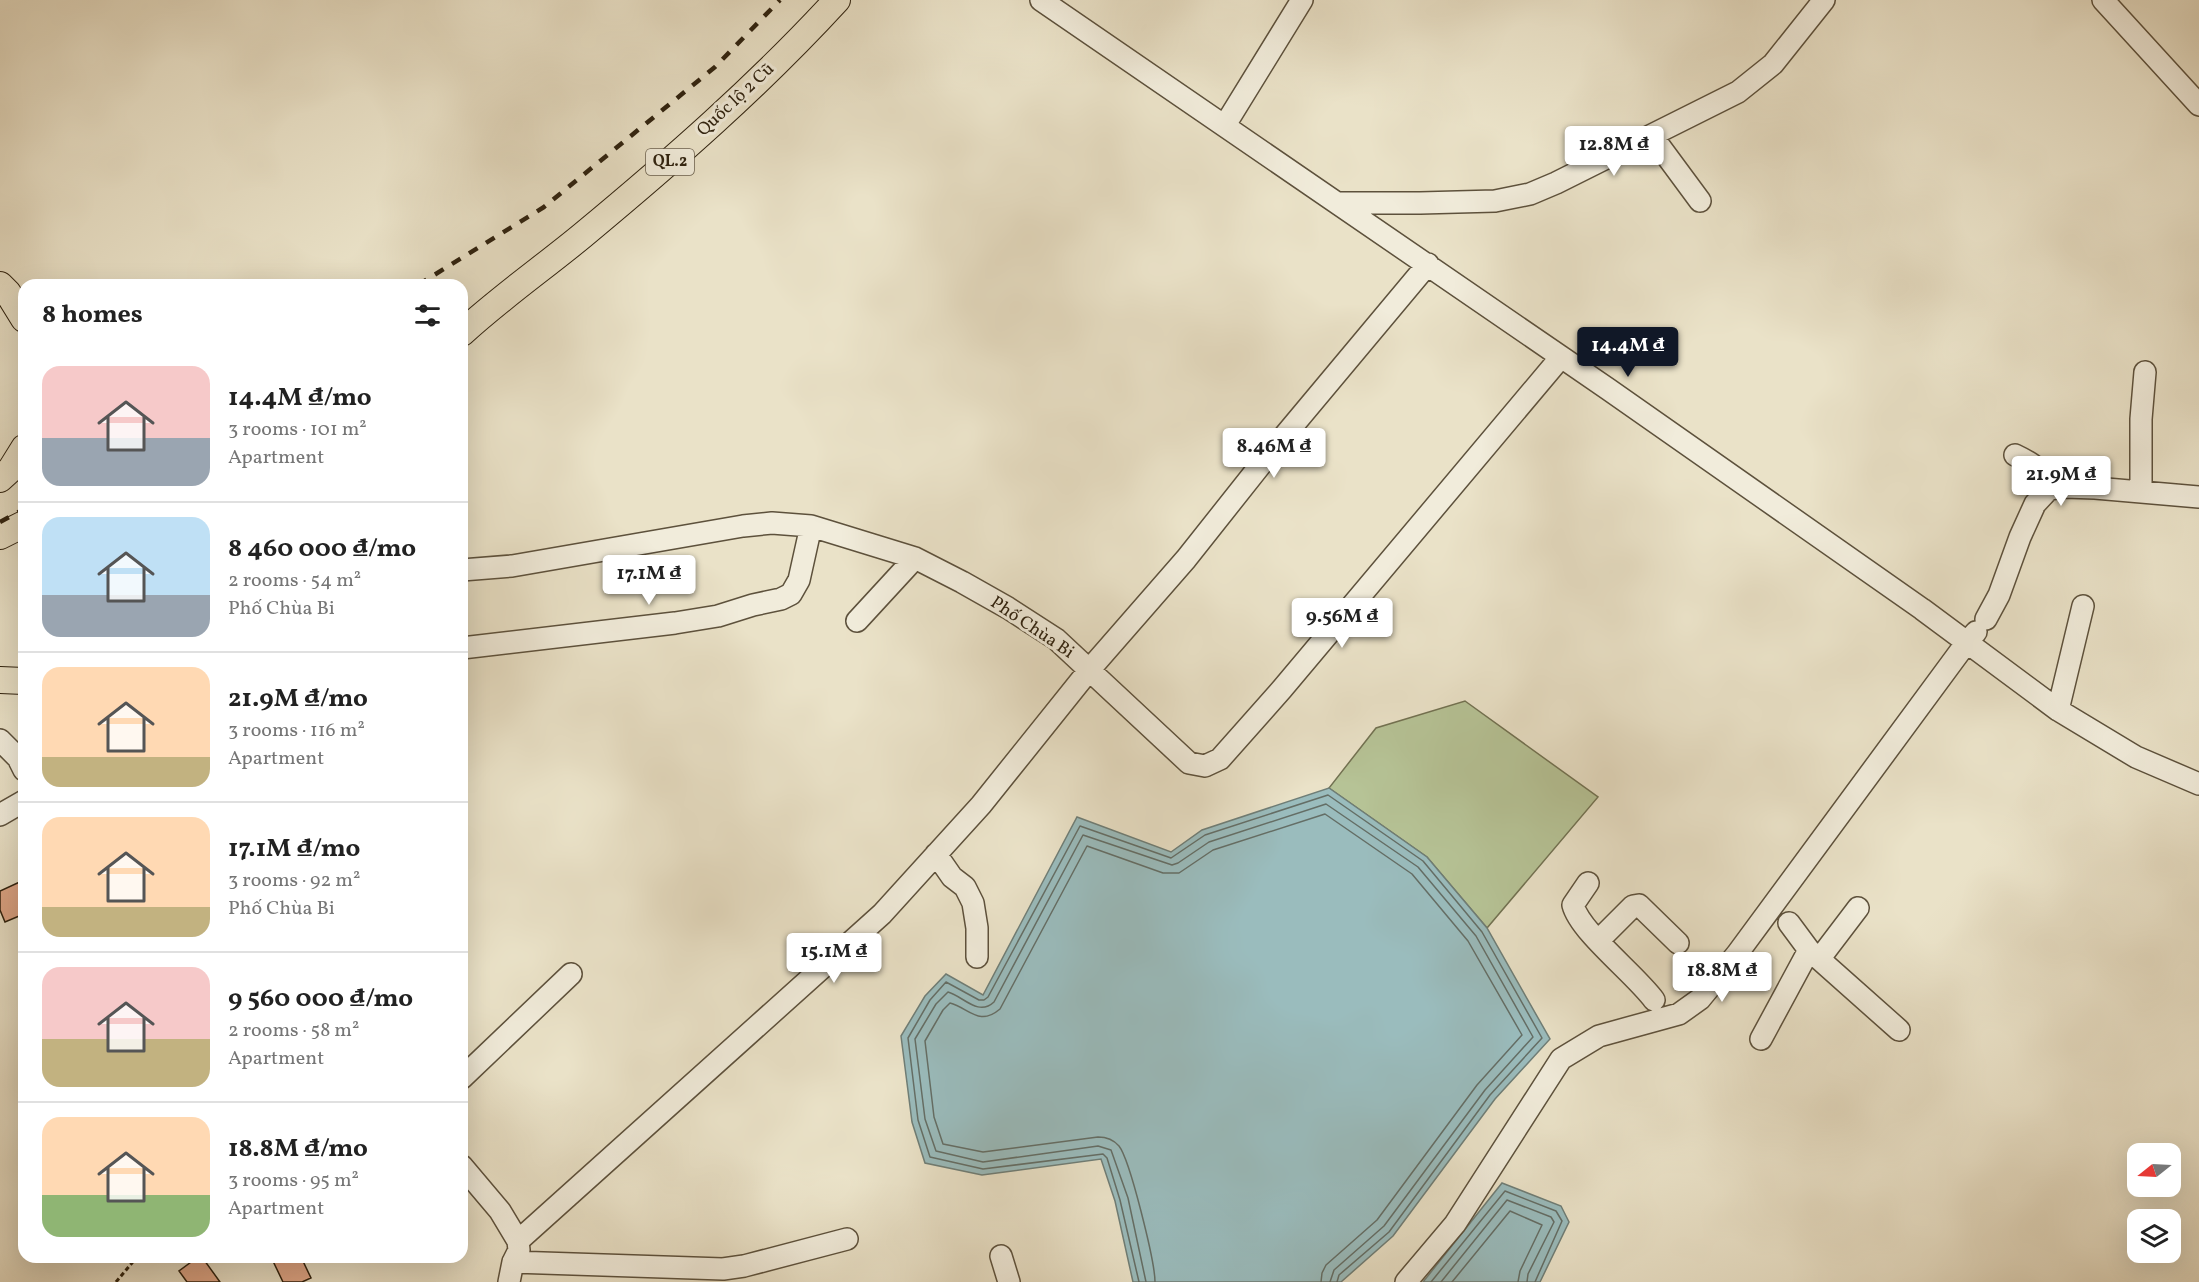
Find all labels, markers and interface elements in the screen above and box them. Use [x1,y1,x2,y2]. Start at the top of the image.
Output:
street label: Quốc lộ 2 Cũ [692,57,780,143]
pin: 12.8M ₫ [1559,126,1669,177]
text: 12.8M ₫ [1579,131,1649,159]
road number: QL.2 [646,149,694,175]
text: 8 homes [42,297,143,333]
icon: filters [411,299,444,332]
pin: 14.4M ₫ [1573,327,1683,378]
text: 14.4M ₫ [1591,332,1665,360]
text: 14.4M ₫/mo [228,380,372,416]
icon: home [90,390,162,462]
text: 3 rooms · 101 m² [228,416,367,444]
pin: 8.46M ₫ [1219,428,1329,479]
text: 8.46M ₫ [1237,433,1311,461]
text: Apartment [228,444,324,472]
pin: 21.9M ₫ [2006,456,2116,507]
text: 21.9M ₫ [2026,461,2096,489]
text: 8 460 000 ₫/mo [228,531,416,567]
icon: home [90,541,162,613]
pin: 17.1M ₫ [594,555,704,606]
text: 17.1M ₫ [617,560,681,588]
text: 2 rooms · 54 m² [228,567,361,595]
street label: Phố Chùa Bi [985,591,1079,665]
text: Phố Chùa Bi [228,595,335,623]
pin: 9.56M ₫ [1287,598,1397,649]
text: 9.56M ₫ [1306,603,1378,631]
text: 21.9M ₫/mo [228,681,368,717]
icon: home [90,691,162,763]
text: 3 rooms · 116 m² [228,717,365,745]
text: Apartment [228,745,324,773]
text: 17.1M ₫/mo [228,831,360,867]
icon: home [90,841,162,913]
text: 3 rooms · 92 m² [228,867,360,895]
text: Phố Chùa Bi [228,895,335,923]
pin: 15.1M ₫ [779,933,889,984]
text: 15.1M ₫ [801,938,867,966]
pin: 18.8M ₫ [1667,952,1777,1003]
text: 18.8M ₫ [1687,957,1757,985]
text: 9 560 000 ₫/mo [228,981,413,1017]
icon: home [90,991,162,1063]
text: 2 rooms · 58 m² [228,1017,359,1045]
text: Apartment [228,1045,324,1073]
text: 18.8M ₫/mo [228,1131,368,1167]
icon: home [90,1141,162,1213]
north arrow [2127,1143,2181,1197]
map controls [2127,1143,2181,1263]
text: 3 rooms · 95 m² [228,1167,359,1195]
text: Apartment [228,1195,324,1223]
button: layers [2127,1209,2181,1263]

